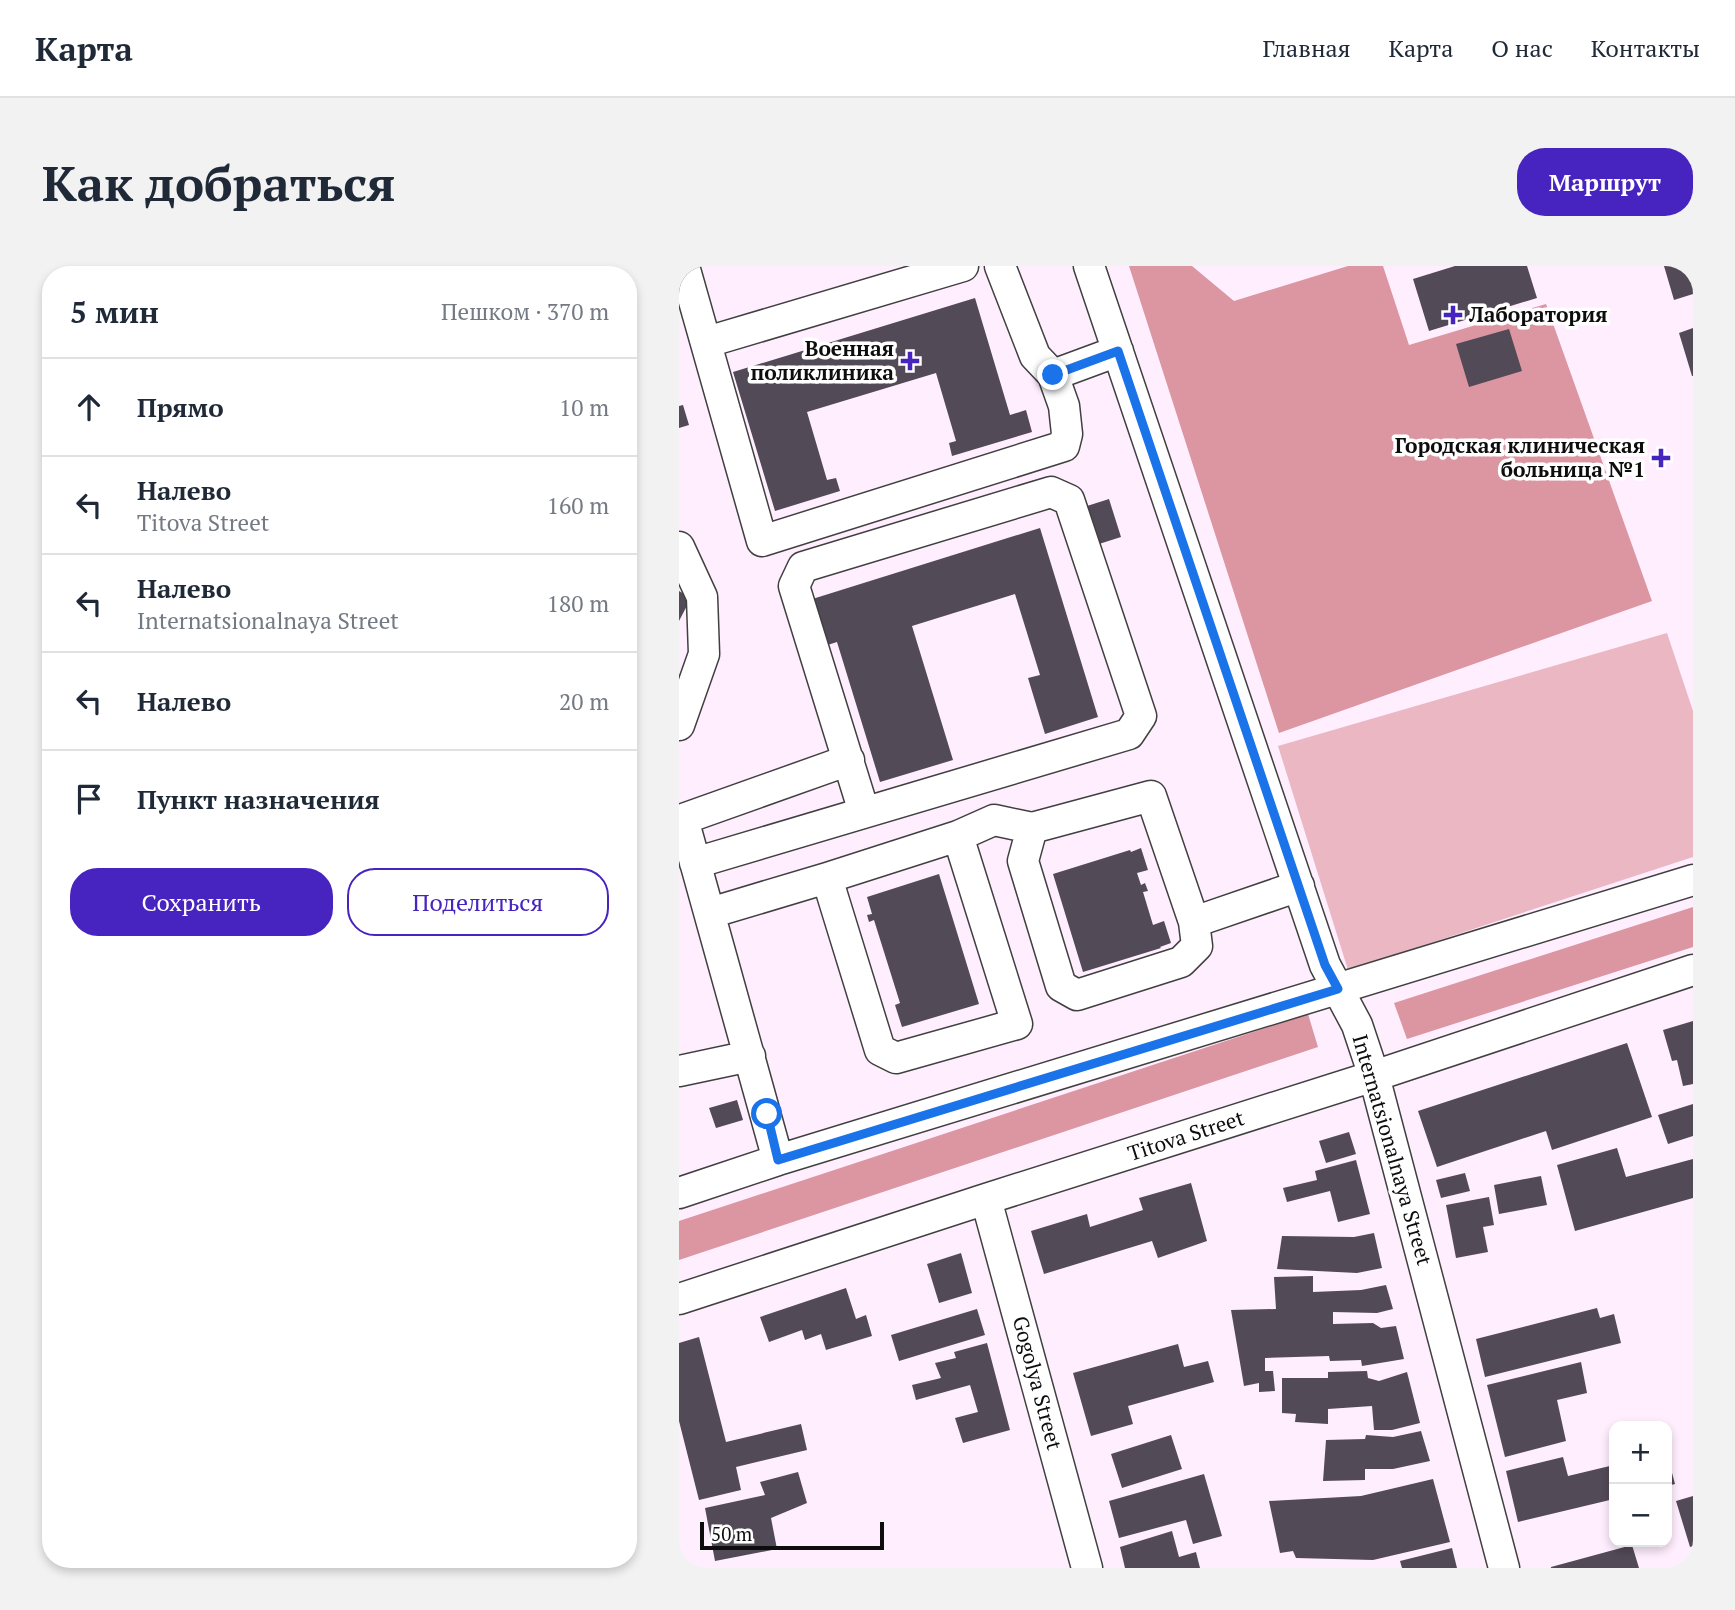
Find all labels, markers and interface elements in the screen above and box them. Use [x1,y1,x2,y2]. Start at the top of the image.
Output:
text: Карта [35,27,133,70]
text: Главная [1262,32,1350,64]
text: Карта [1388,32,1453,64]
text: О нас [1491,32,1553,64]
text: Контакты [1591,32,1700,64]
button: Маршрут [1517,148,1693,216]
text: Как добраться [42,150,396,215]
text: 5 мин [70,292,159,332]
text: Пешком · 370 m [441,296,609,327]
place label: Лаборатория [1468,300,1607,328]
marker: Лаборатория [1443,305,1463,325]
place label: Военная поликлиника [750,334,894,386]
marker: Военная поликлиника [900,351,920,371]
route end [1037,359,1068,390]
icon: ahead [70,388,108,426]
text: Прямо [137,390,224,424]
text: 10 m [559,392,609,423]
place label: Городская клиническая больница №1 [1395,431,1645,483]
marker: Городская клиническая больница №1 [1651,448,1671,468]
text: Налево [137,473,231,507]
icon: left [70,486,108,524]
text: 160 m [547,490,609,521]
text: Titova Street [137,507,269,538]
text: Налево [137,571,231,605]
icon: left [70,584,108,622]
text: 180 m [547,588,609,619]
text: Internatsionalnaya Street [137,605,399,636]
icon: left [70,682,108,720]
text: Налево [137,684,231,718]
text: 20 m [559,686,609,717]
icon: arrive [70,780,108,818]
text: Пункт назначения [137,782,380,816]
button: Сохранить [70,868,333,936]
button: Поделиться [347,868,609,936]
street label: Internatsionalnaya Street [1347,1031,1439,1269]
route start [751,1098,782,1129]
street label: Titova Street [1124,1103,1248,1167]
street label: Gogolya Street [1007,1313,1069,1453]
map controls [1609,1421,1672,1547]
button: + [1609,1421,1672,1484]
button: − [1609,1484,1672,1547]
scale bar [700,1519,884,1551]
text: 50 m [711,1521,752,1546]

